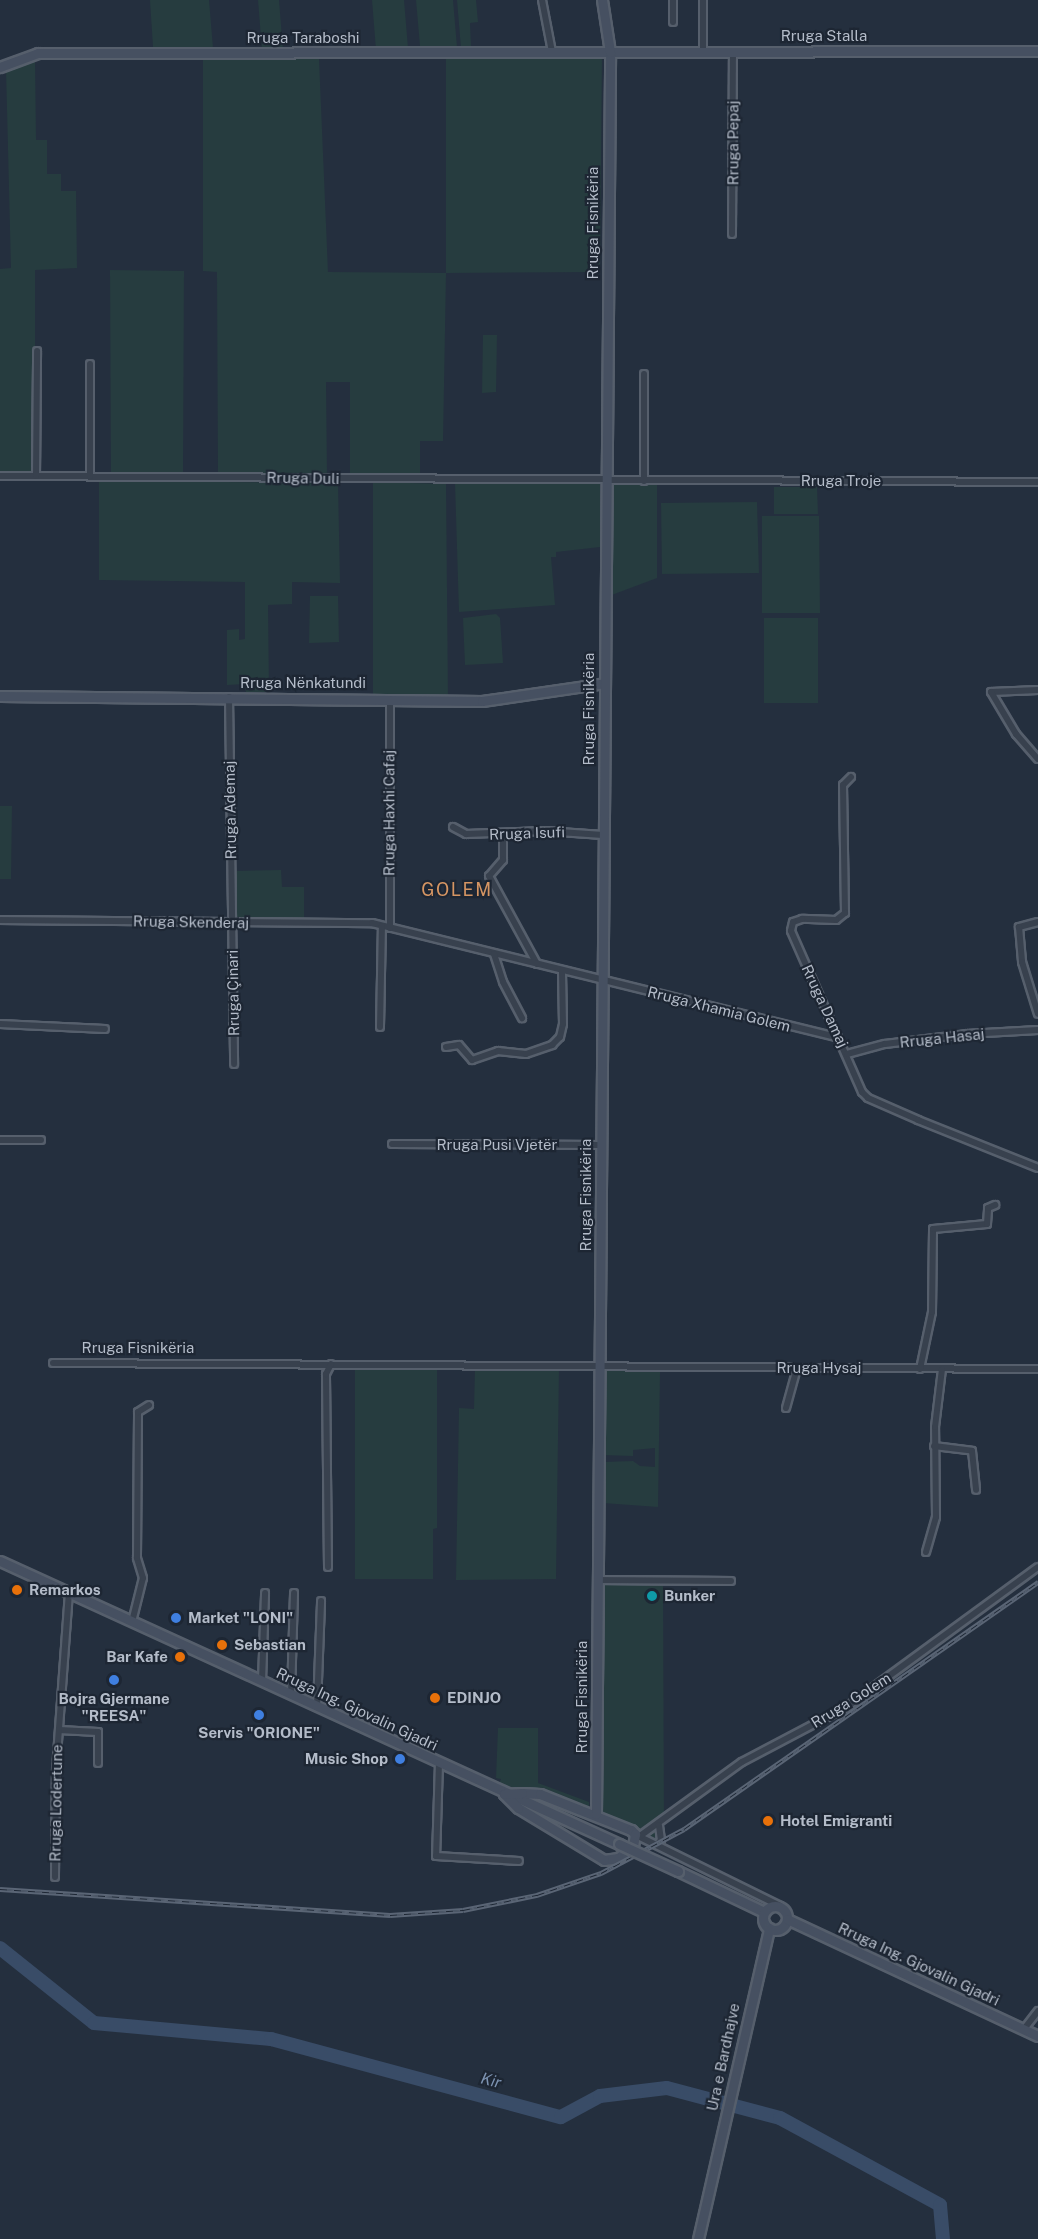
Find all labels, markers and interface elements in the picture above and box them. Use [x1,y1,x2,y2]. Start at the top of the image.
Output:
street label: Rruga Stalla [781,27,867,45]
street label: Rruga Taraboshi [246,29,360,47]
street label: Rruga Pepaj [724,101,742,185]
street label: Rruga Fisnikëria [584,167,602,279]
street label: Rruga Duli [266,468,340,488]
street label: Rruga Troje [801,472,881,490]
street label: Rruga Fisnikëria [580,653,598,765]
street label: Rruga Nënkatundi [240,674,366,692]
street label: Rruga Haxhi Cafaj [380,750,398,876]
street label: Rruga Ademaj [220,760,240,860]
street label: Rruga Isufi [489,823,565,843]
district label: GOLEM [421,879,493,901]
street label: Rruga Skenderaj [133,912,249,932]
street label: Rruga Çinari [223,950,243,1036]
street label: Rruga Damaj [798,962,852,1050]
street label: Rruga Xhamia Golem [646,983,792,1035]
street label: Rruga Hasaj [899,1025,985,1051]
street label: Rruga Pusi Vjetër [436,1136,558,1154]
street label: Rruga Fisnikëria [577,1139,595,1251]
street label: Rruga Fisnikëria [82,1339,194,1357]
street label: Rruga Hysaj [777,1359,861,1377]
place label: Remarkos [29,1581,101,1599]
marker: Remarkos [10,1583,24,1597]
place label: Bunker [664,1587,715,1605]
marker: Bunker [645,1589,659,1603]
place label: Market "LONI" [188,1609,293,1627]
marker: Market "LONI" [169,1611,183,1625]
place label: Sebastian [234,1636,306,1654]
marker: Sebastian [215,1638,229,1652]
street label: Rruga Fisnikëria [573,1641,591,1753]
place label: Bar Kafe [106,1648,168,1666]
marker: Bar Kafe [173,1650,187,1664]
street label: Rruga Ing. Gjovalin Gjadri [273,1664,441,1754]
street label: Rruga Golem [808,1668,894,1732]
marker: Bojra Gjermane "REESA" [107,1673,121,1687]
place label: Bojra Gjermane "REESA" [58,1689,170,1724]
place label: EDINJO [447,1689,501,1707]
marker: EDINJO [428,1691,442,1705]
marker: Servis "ORIONE" [252,1708,266,1722]
place label: Servis "ORIONE" [198,1724,320,1742]
street label: Rruga Lodertune [46,1744,66,1862]
place label: Music Shop [305,1750,388,1768]
marker: Music Shop [393,1752,407,1766]
place label: Hotel Emigranti [780,1812,892,1830]
marker: Hotel Emigranti [761,1814,775,1828]
street label: Rruga Ing. Gjovalin Gjadri [835,1919,1003,2009]
street label: Ura e Bardhajve [703,2001,743,2113]
water label: Kir [479,2069,503,2093]

